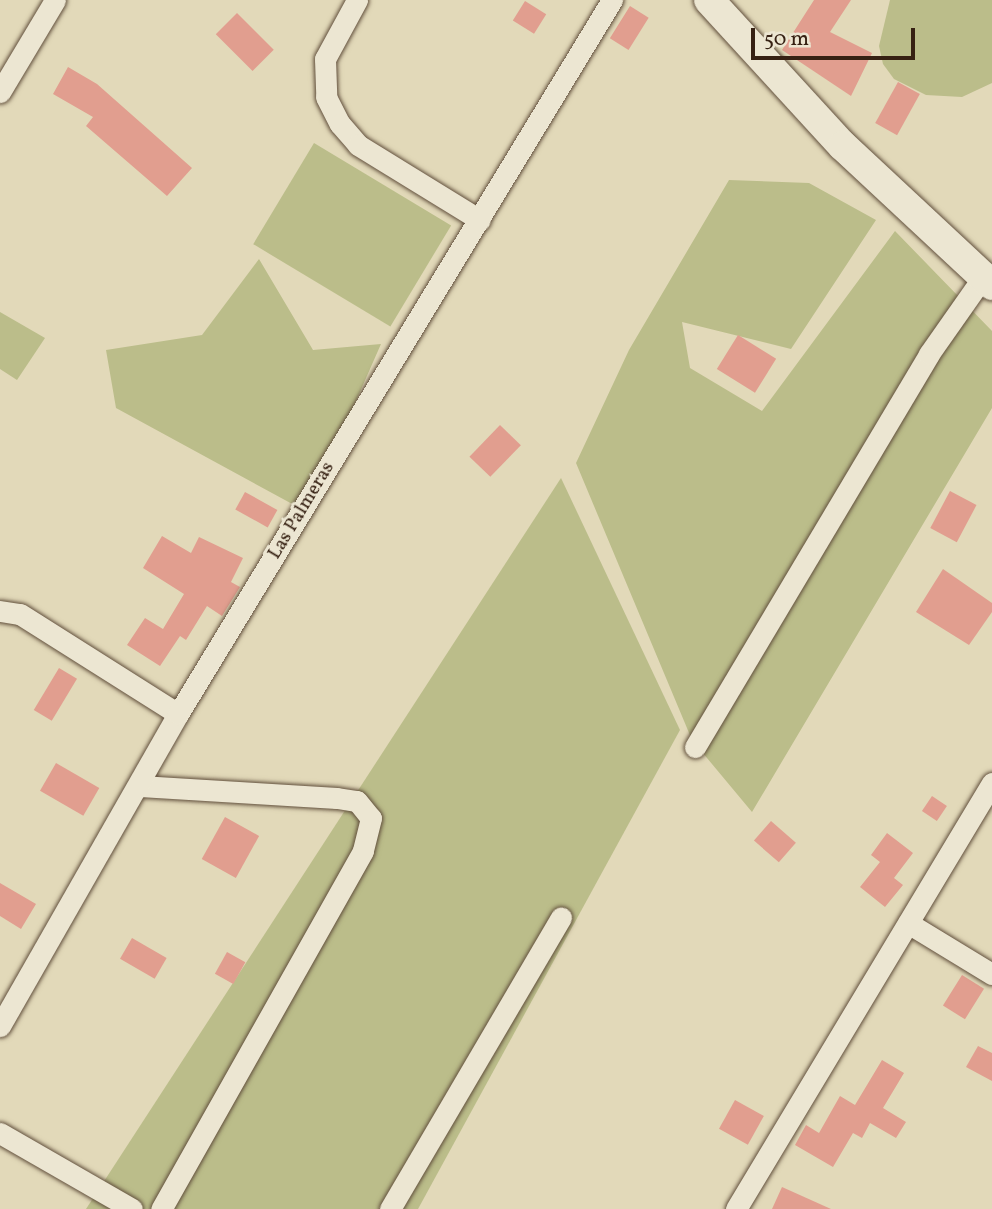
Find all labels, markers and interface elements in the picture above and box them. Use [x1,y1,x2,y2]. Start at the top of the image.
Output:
scale bar [754,14,918,58]
text: 50 m [764,25,809,54]
street label: Las Palmeras [264,458,340,564]

